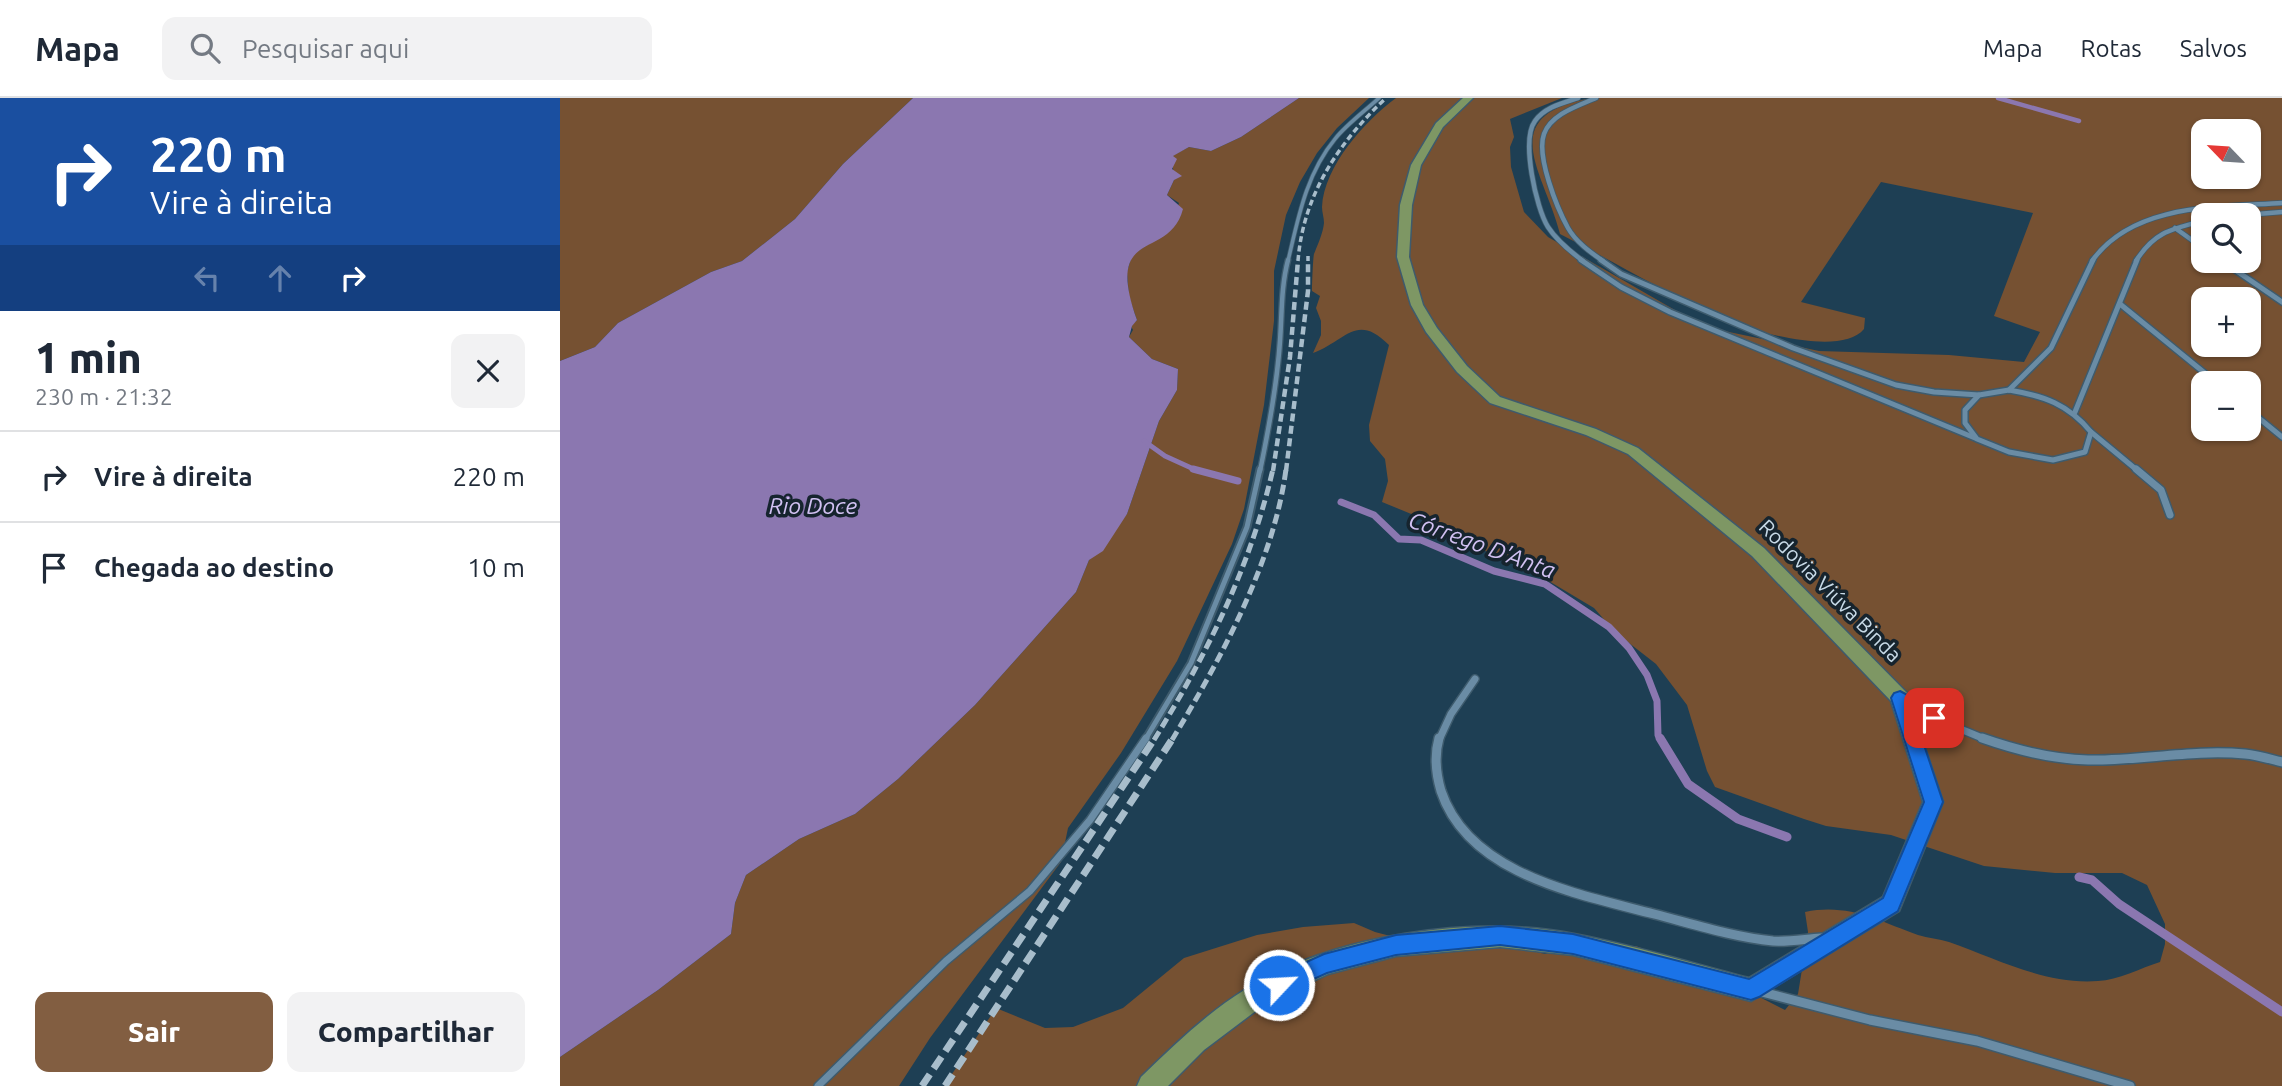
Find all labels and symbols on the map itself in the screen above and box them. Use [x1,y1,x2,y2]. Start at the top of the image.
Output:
north arrow [2191,119,2261,189]
water label: Rio Doce [769,493,858,518]
water label: Córrego D'Anta [1405,506,1559,583]
street label: Rodovia Viúva Binda [1755,514,1907,666]
pin [1904,688,1964,748]
position arrow [1242,948,1316,1022]

